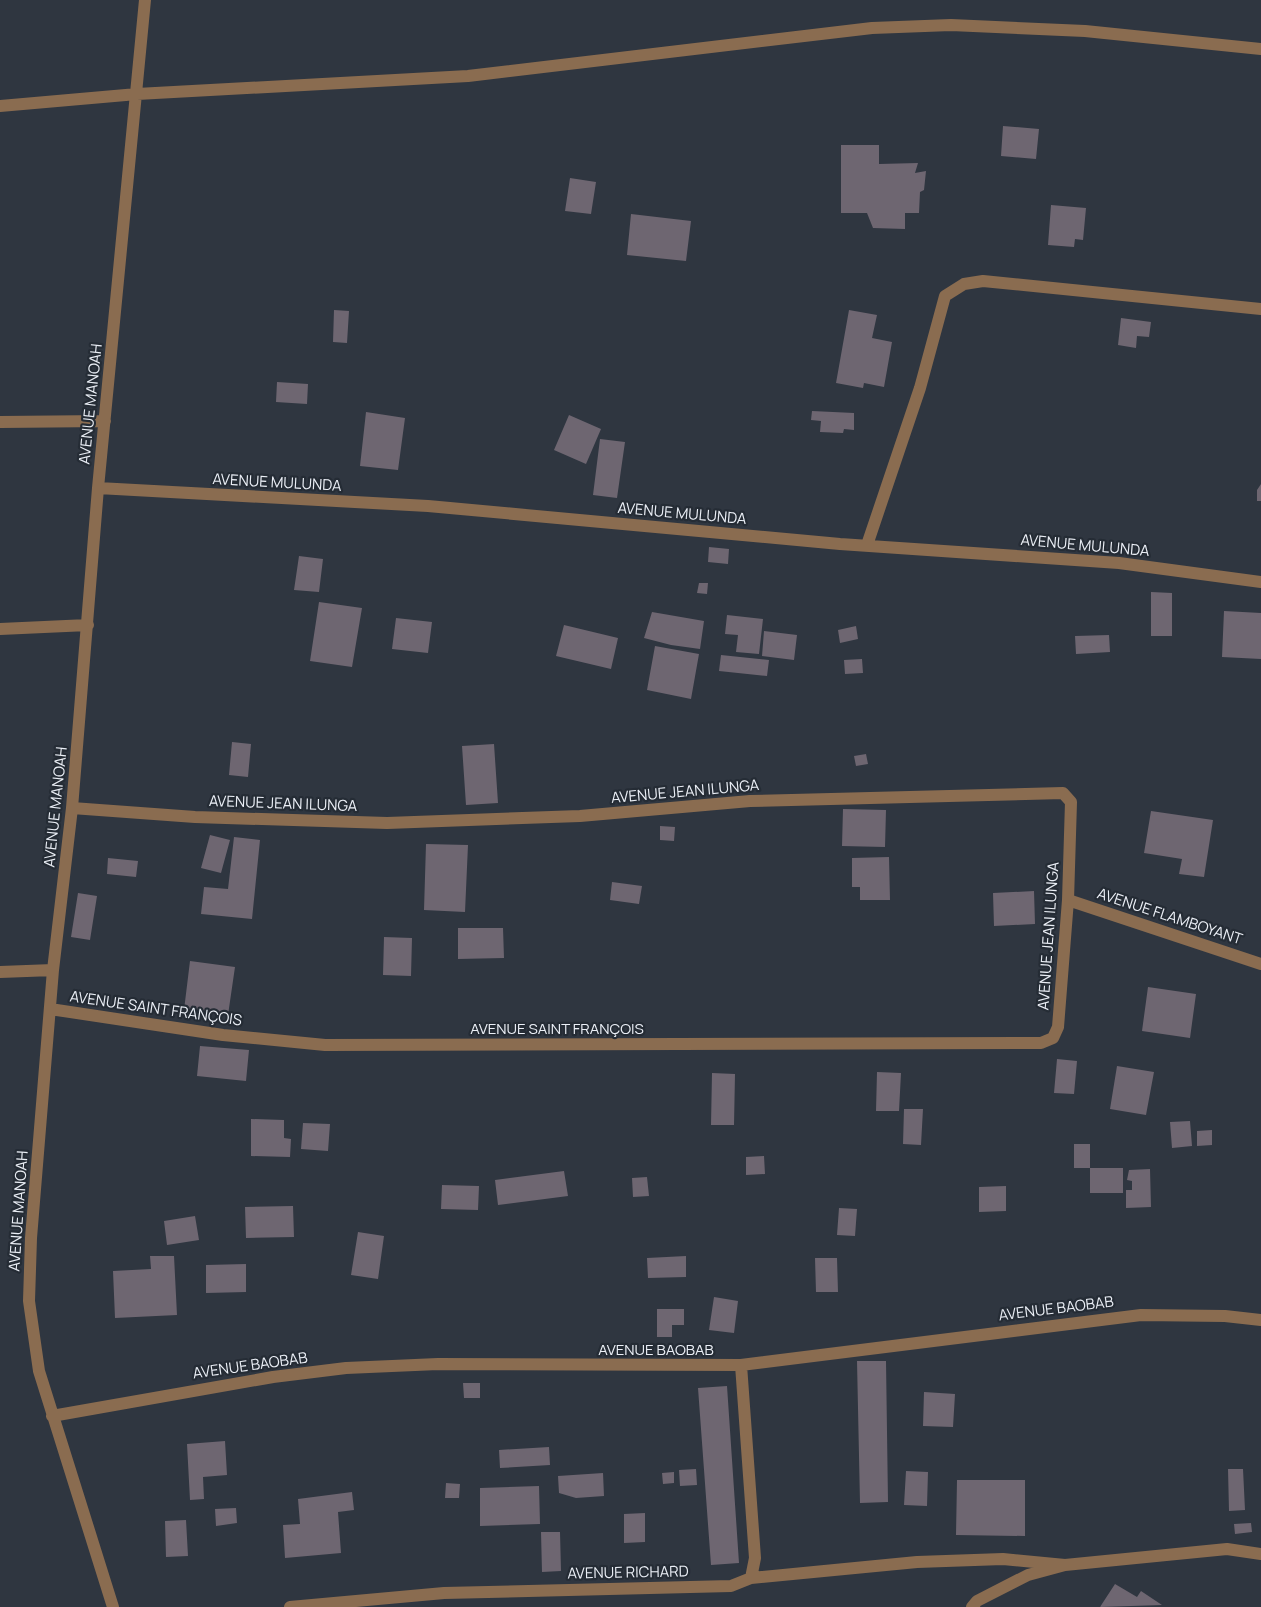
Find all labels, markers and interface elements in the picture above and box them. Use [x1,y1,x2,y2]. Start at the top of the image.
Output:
street label: AVENUE MANOAH [73,343,107,465]
street label: AVENUE MULUNDA [212,468,343,496]
street label: AVENUE MULUNDA [617,497,748,529]
street label: AVENUE MULUNDA [1020,529,1151,561]
street label: AVENUE MANOAH [38,746,72,868]
street label: AVENUE JEAN ILUNGA [610,774,760,808]
street label: AVENUE JEAN ILUNGA [208,790,358,816]
street label: AVENUE JEAN ILUNGA [1032,861,1064,1011]
street label: AVENUE FLAMBOYANT [1095,883,1245,949]
street label: AVENUE SAINT FRANÇOIS [69,986,243,1030]
street label: AVENUE SAINT FRANÇOIS [470,1018,644,1039]
street label: AVENUE MANOAH [3,1150,33,1272]
street label: AVENUE BAOBAB [997,1291,1115,1325]
street label: AVENUE BAOBAB [598,1339,714,1360]
street label: AVENUE BAOBAB [191,1347,309,1383]
street label: AVENUE RICHARD [567,1560,689,1584]

